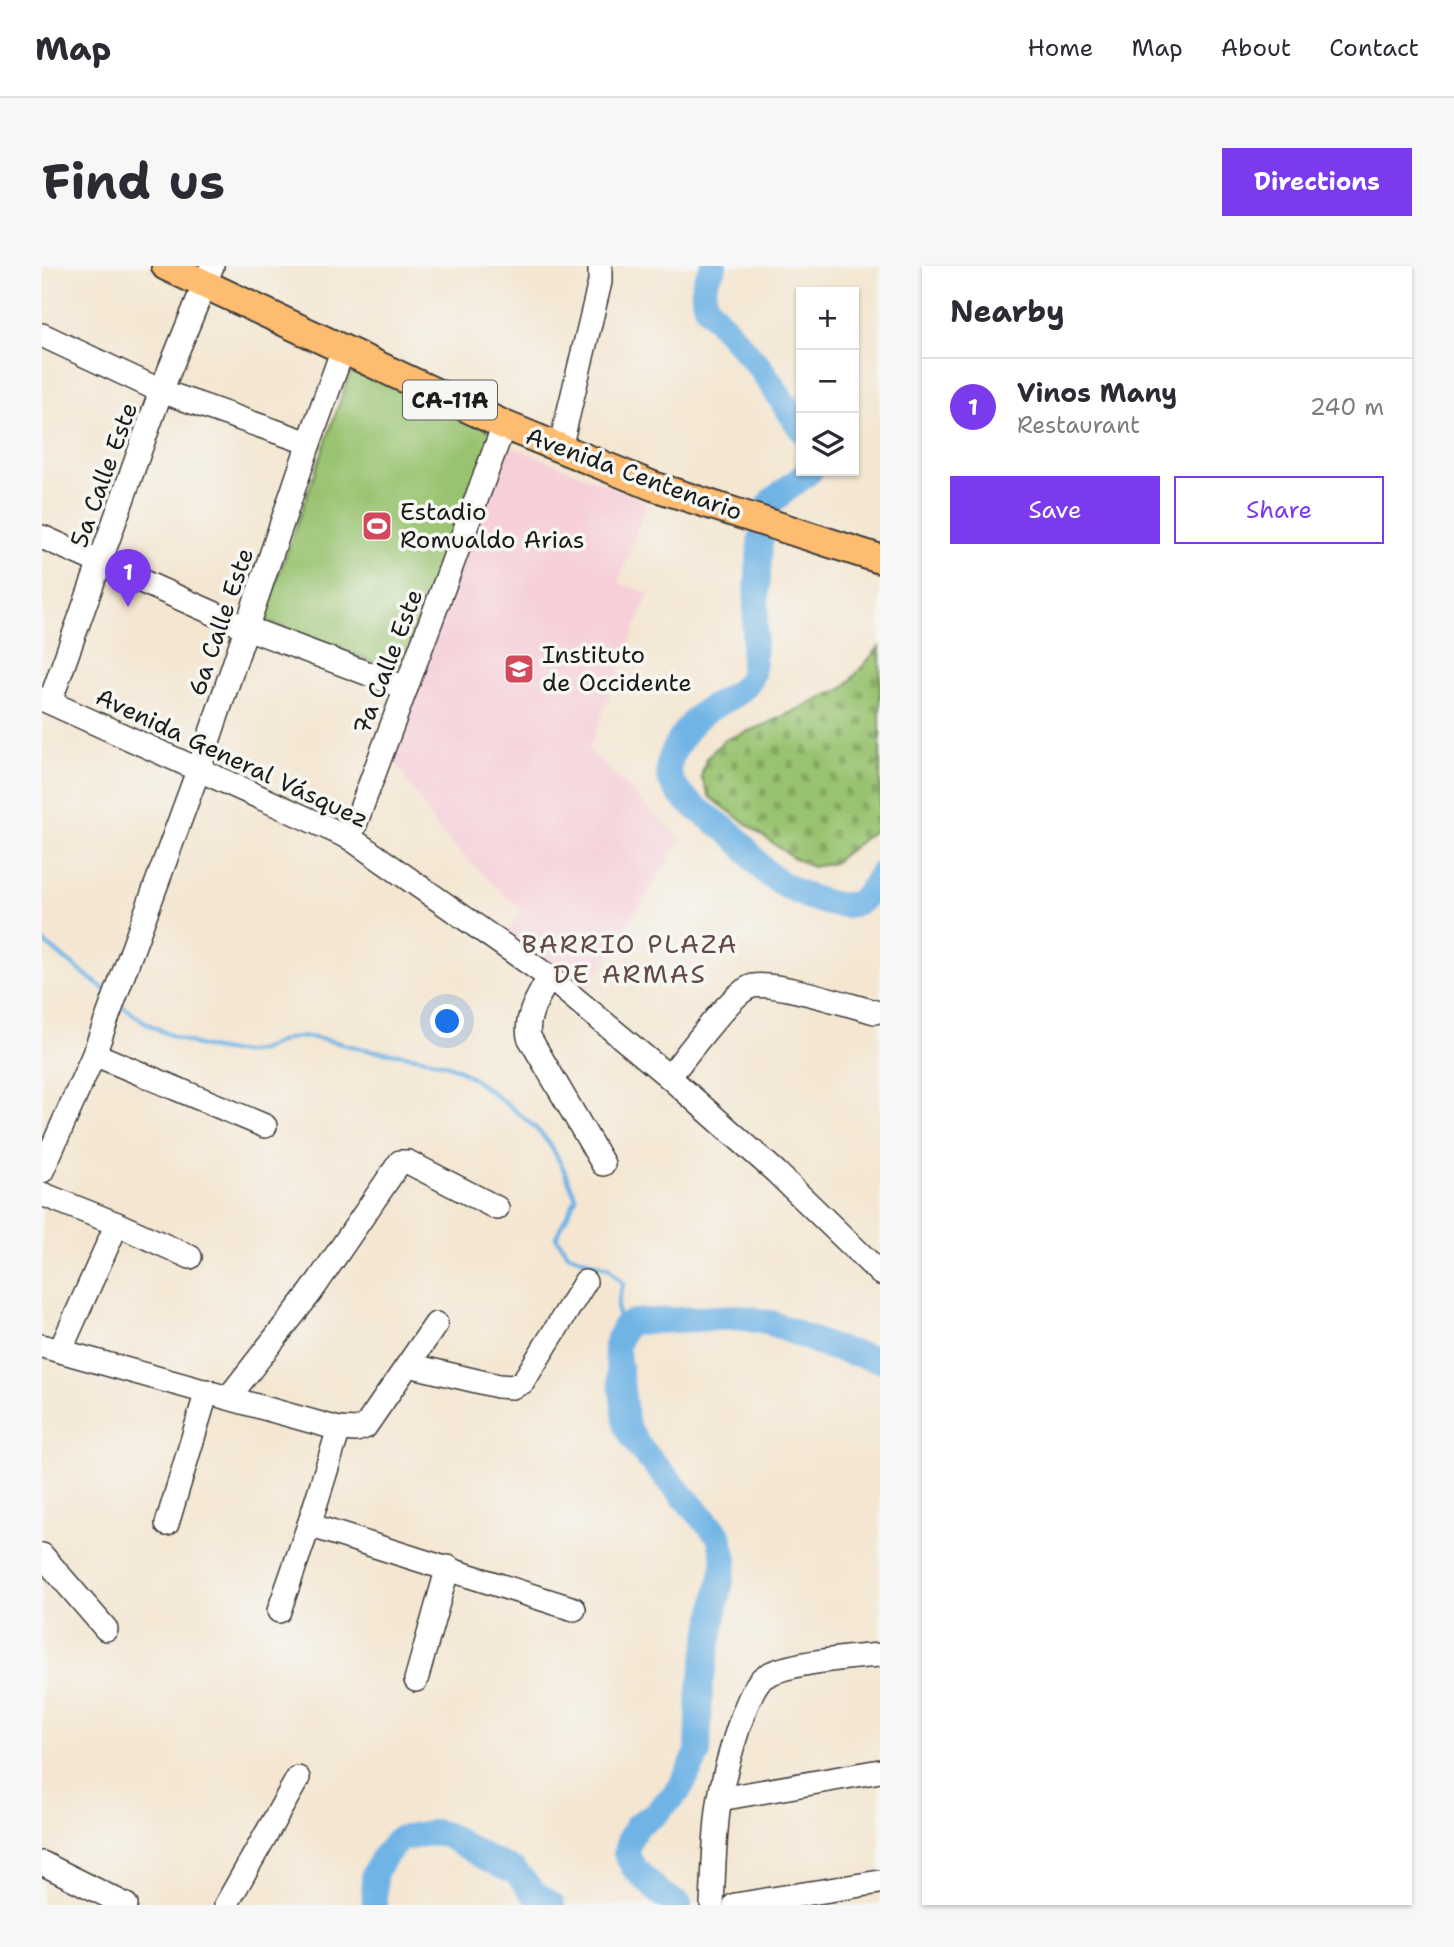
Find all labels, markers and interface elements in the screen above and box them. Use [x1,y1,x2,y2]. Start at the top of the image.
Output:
text: Map [35,26,111,71]
text: Home [1027,32,1093,64]
text: Map [1131,32,1183,64]
text: About [1221,32,1291,64]
text: Contact [1329,32,1419,64]
button: Directions [1222,148,1412,216]
text: Find us [42,149,225,215]
map controls [796,287,859,476]
button: + [796,287,859,350]
text: Nearby [950,291,1065,332]
button: − [796,350,859,413]
text: Vinos Many [1017,375,1177,410]
road number: CA-11A [403,380,497,420]
text: 1 [968,392,978,422]
text: 240 m [1310,392,1384,422]
street label: 5a Calle Este [63,398,145,552]
text: Restaurant [1017,410,1140,440]
button: layers [796,413,859,476]
street label: Avenida Centenario [521,420,747,528]
button: Save [950,476,1160,544]
button: Share [1174,476,1384,544]
place label: Estadio Romualdo Arias [400,496,585,556]
sports icon: Estadio Romualdo Arias [360,509,394,543]
street label: 6a Calle Este [181,544,261,700]
pin: 1 [105,549,151,607]
street label: 7a Calle Este [346,585,430,739]
place label: Instituto de Occidente [542,639,692,699]
school or university icon: Instituto de Occidente [502,652,536,686]
street label: Avenida General Vásquez [91,681,373,835]
district label: BARRIO PLAZA DE ARMAS [522,926,738,991]
your location [430,1004,464,1038]

